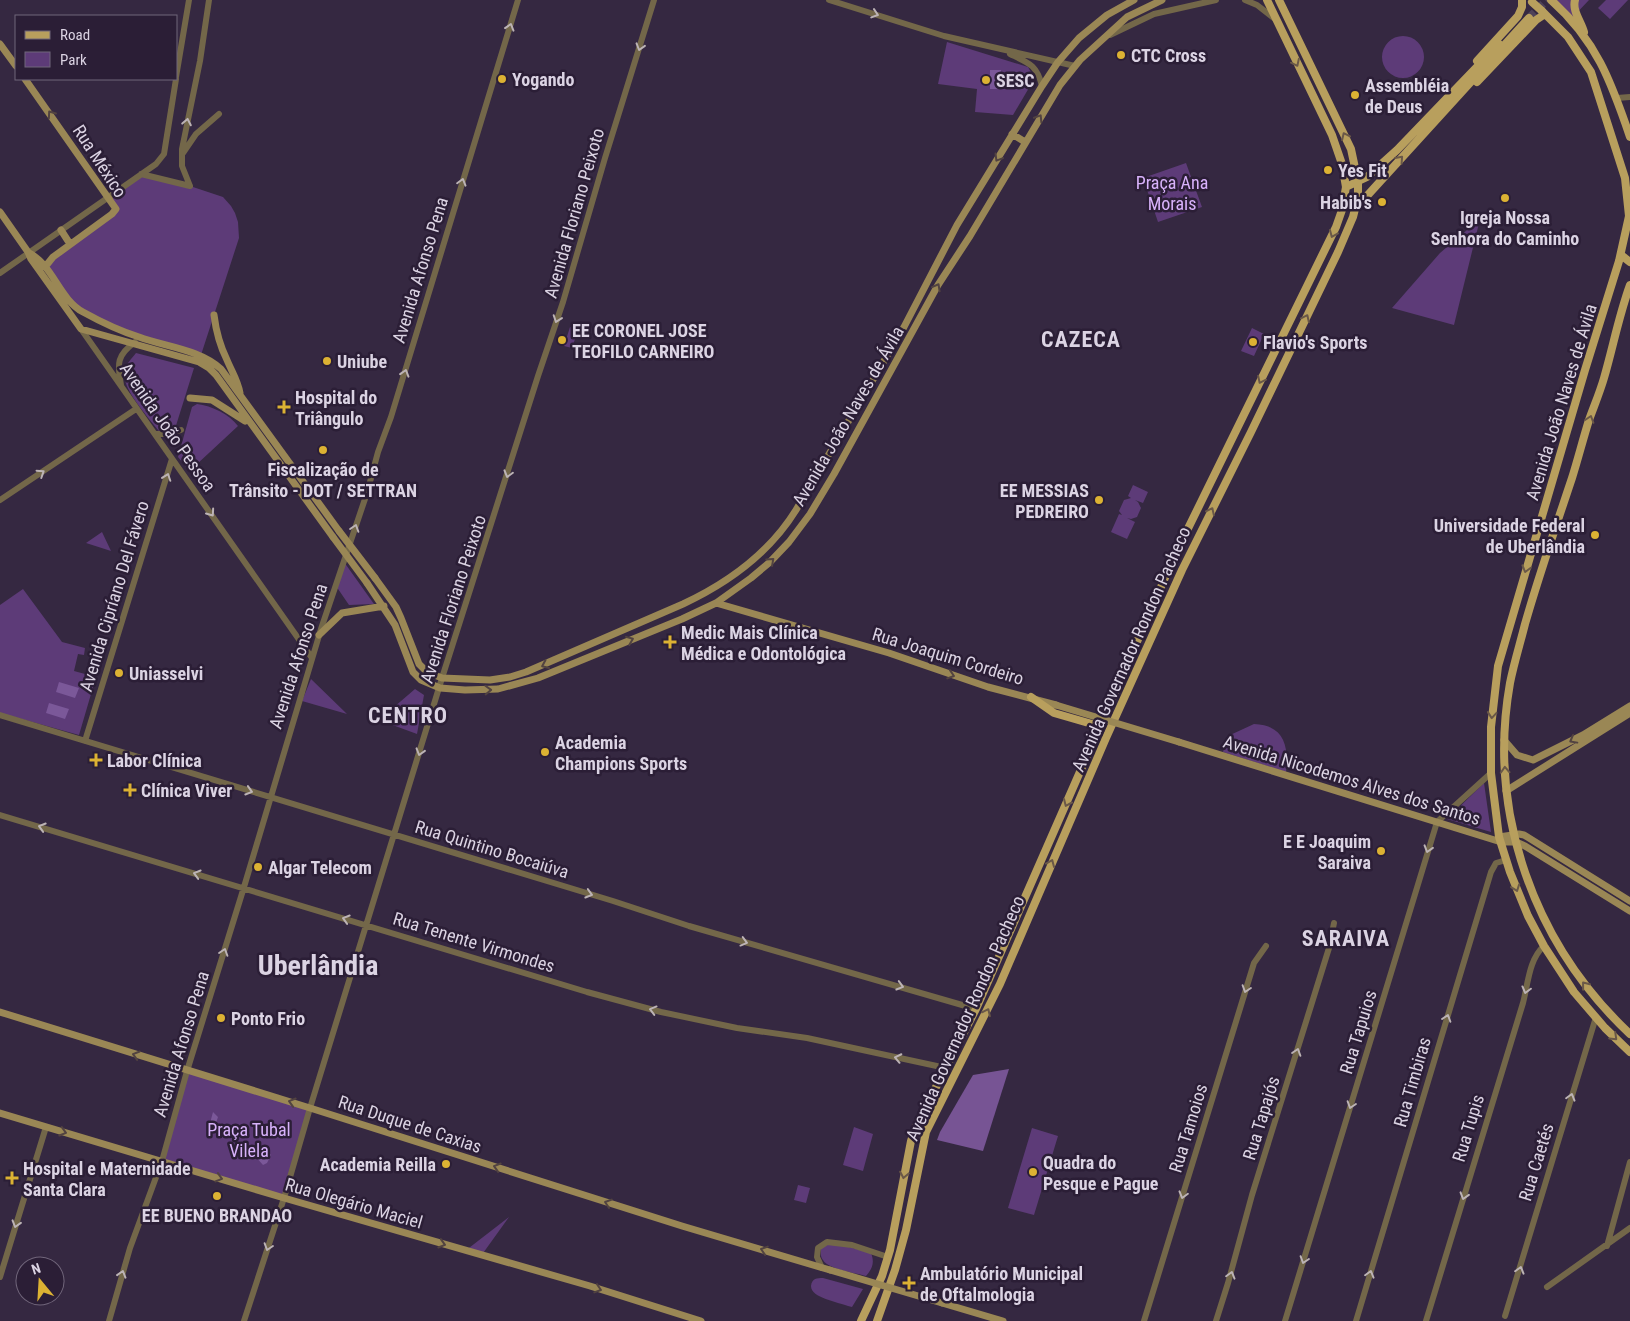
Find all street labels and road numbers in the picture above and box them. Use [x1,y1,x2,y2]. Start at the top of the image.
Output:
street label: Rua México [69,121,131,201]
street label: Avenida Floriano Peixoto [540,126,608,300]
street label: Avenida Afonso Pena [388,195,452,345]
street label: Avenida João Naves de Ávila [1521,301,1601,503]
street label: Avenida João Naves de Ávila [788,322,908,510]
street label: Avenida João Pessoa [116,359,220,495]
street label: Avenida Cipríano Del Fávero [75,498,153,694]
street label: Avenida Floriano Peixoto [416,512,490,686]
street label: Avenida Governador Rondon Pacheco [1067,523,1195,775]
street label: Avenida Afonso Pena [265,581,331,731]
street label: Rua Joaquim Cordeiro [870,623,1026,689]
street label: Avenida Nicodemos Alves dos Santos [1221,731,1483,829]
street label: Rua Quintino Bocaiúva [413,816,571,882]
street label: Avenida Governador Rondon Pacheco [901,892,1029,1144]
street label: Rua Tenente Virmondes [391,907,557,977]
street label: Avenida Afonso Pena [149,969,213,1119]
street label: Rua Tapuios [1335,988,1381,1076]
street label: Rua Timbiras [1389,1035,1435,1129]
street label: Rua Tapajós [1238,1074,1284,1162]
street label: Rua Tamoios [1165,1081,1211,1175]
street label: Rua Duque de Caxias [336,1091,484,1157]
street label: Rua Tupis [1448,1092,1488,1164]
street label: Rua Caetés [1514,1121,1558,1203]
street label: Rua Olegário Maciel [283,1173,425,1233]

